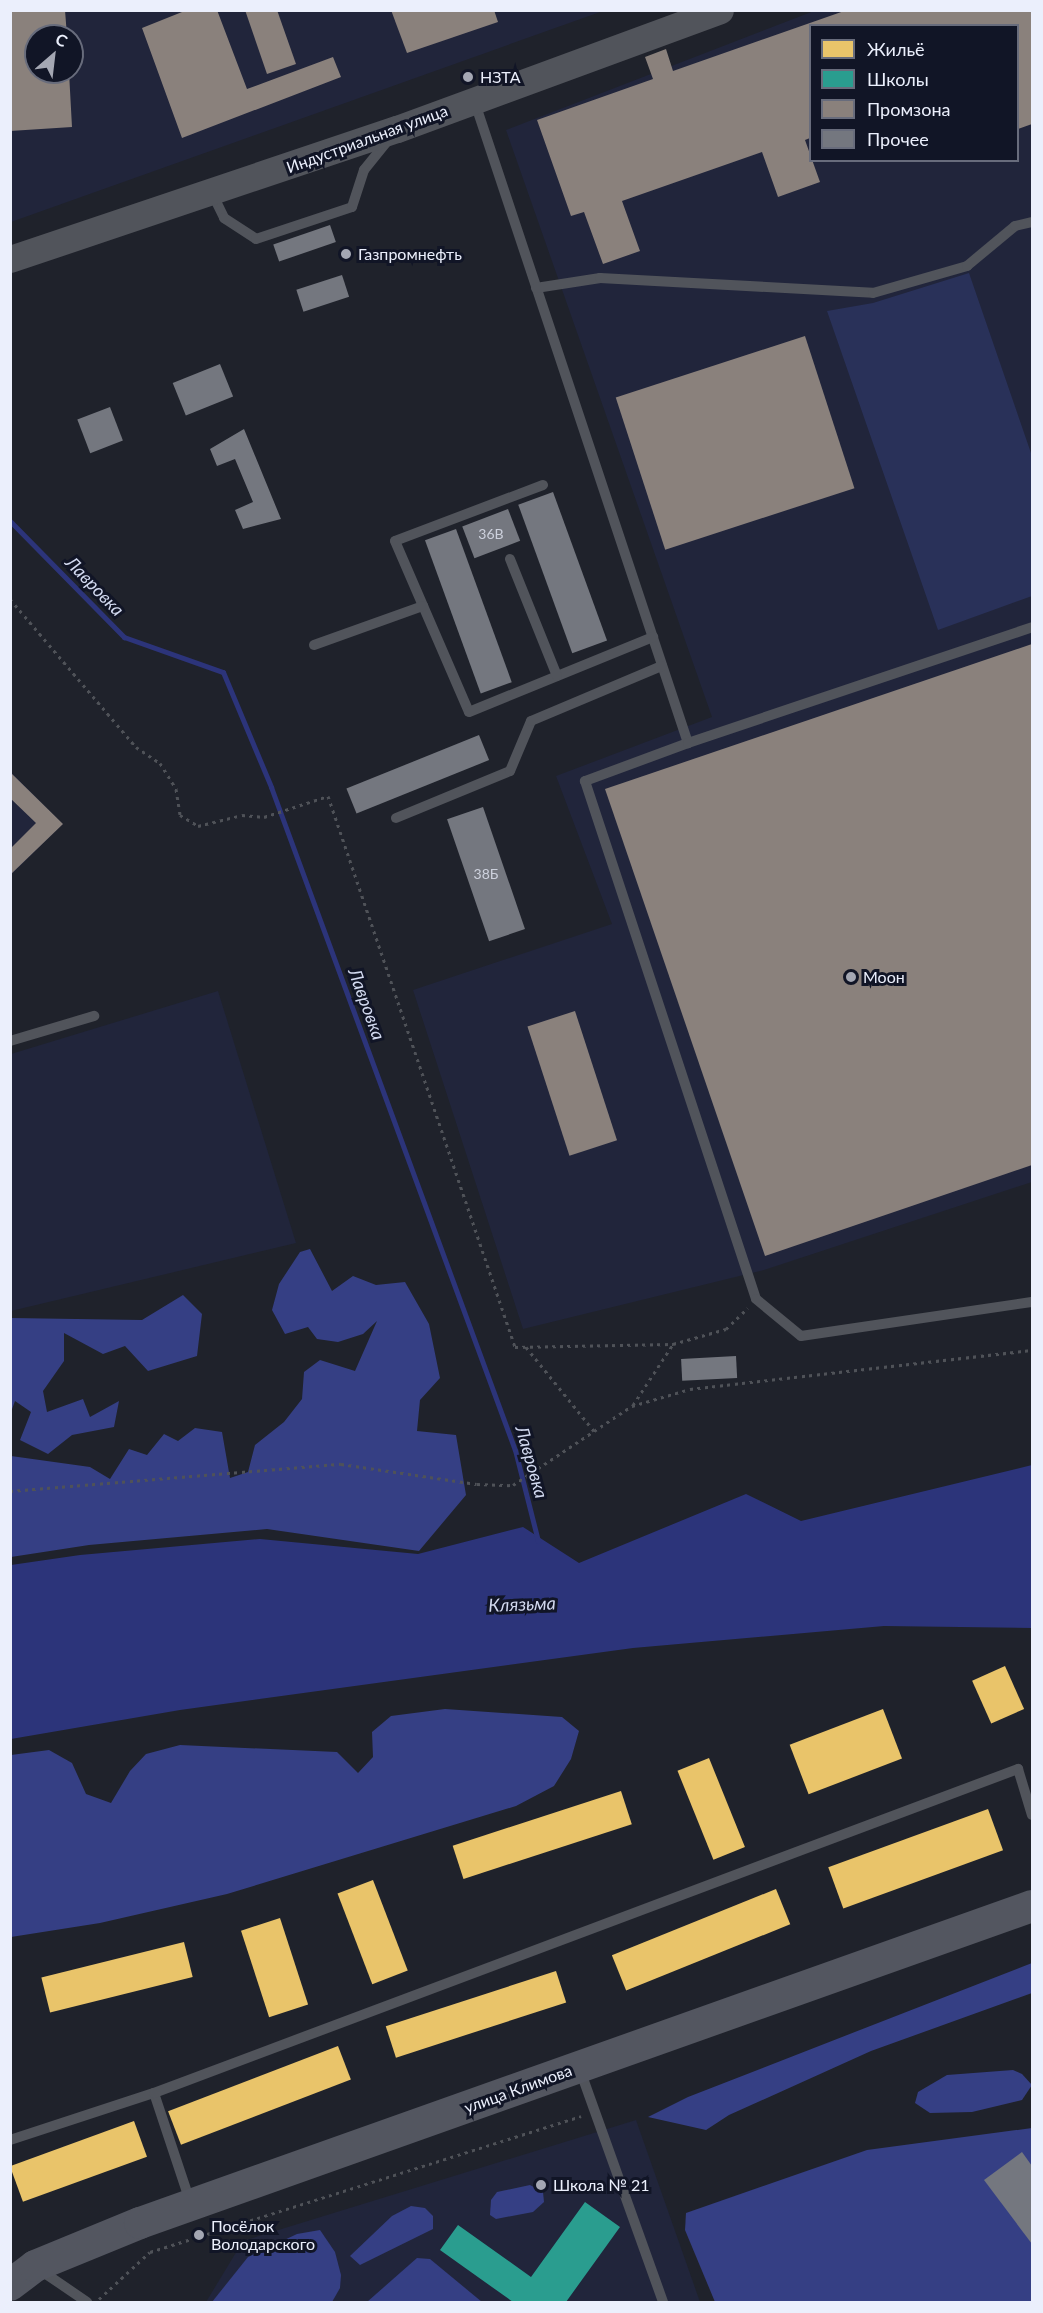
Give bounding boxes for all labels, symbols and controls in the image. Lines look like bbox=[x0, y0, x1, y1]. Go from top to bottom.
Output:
north arrow bbox=[24, 24, 84, 84]
legend bbox=[809, 24, 1019, 162]
text: С bbox=[53, 29, 71, 50]
text: Жильё bbox=[867, 38, 925, 60]
place label: НЗТА bbox=[480, 67, 520, 87]
text: Школы bbox=[867, 68, 929, 90]
marker: НЗТА bbox=[461, 70, 475, 84]
text: Промзона bbox=[867, 98, 950, 120]
street label: Индустриальная улица bbox=[284, 101, 450, 177]
text: Прочее bbox=[867, 128, 929, 150]
place label: Газпромнефть bbox=[358, 244, 462, 264]
marker: Газпромнефть bbox=[339, 247, 353, 261]
house number: 36В bbox=[478, 526, 504, 542]
water label: Лавровка bbox=[61, 552, 129, 620]
house number: 38Б bbox=[474, 866, 498, 882]
water label: Лавровка bbox=[344, 965, 390, 1043]
place label: Моон bbox=[863, 967, 905, 987]
marker: Моон bbox=[844, 970, 858, 984]
water label: Лавровка bbox=[511, 1423, 553, 1501]
water label: Клязьма bbox=[488, 1592, 556, 1616]
street label: улица Климова bbox=[461, 2061, 575, 2117]
place label: Школа № 21 bbox=[553, 2175, 649, 2195]
marker: Школа № 21 bbox=[534, 2178, 548, 2192]
place label: Посёлок Володарского bbox=[211, 2216, 315, 2254]
marker: Посёлок Володарского bbox=[192, 2228, 206, 2242]

